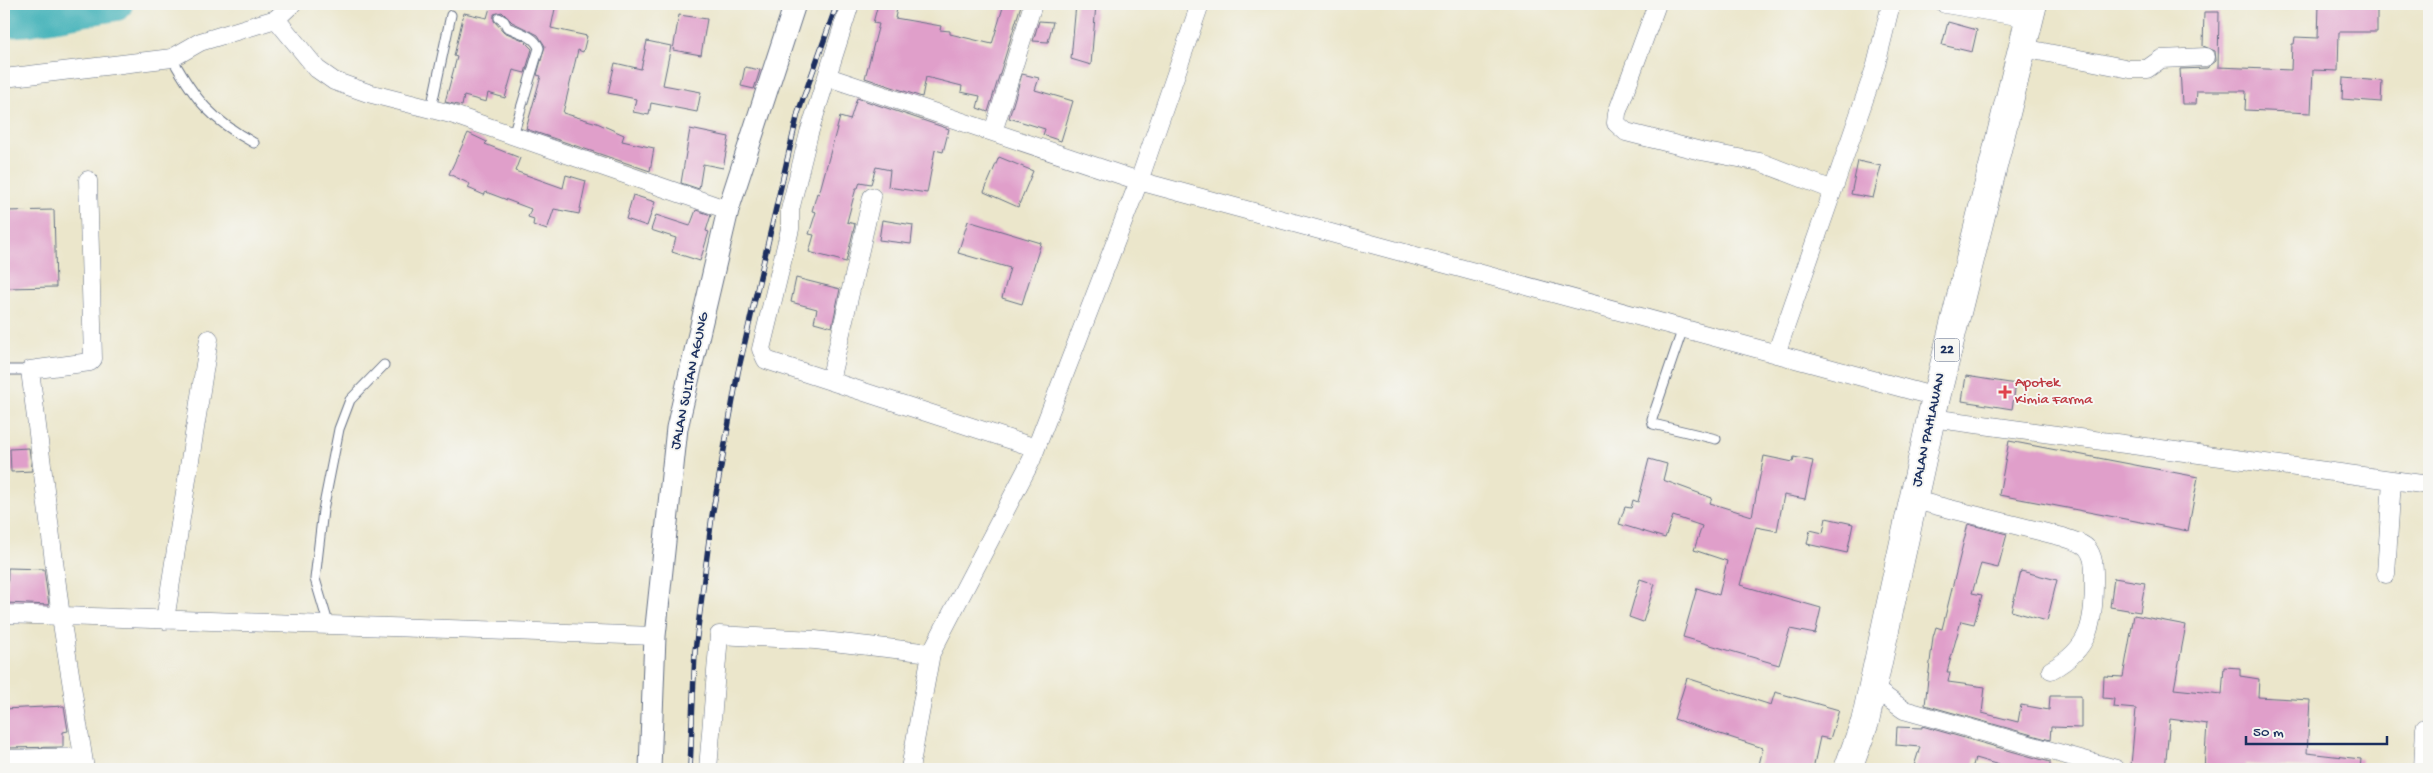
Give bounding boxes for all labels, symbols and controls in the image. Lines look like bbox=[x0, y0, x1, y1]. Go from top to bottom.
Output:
street label: JALAN SULTAN AGUNG bbox=[667, 310, 713, 451]
road number: 22 bbox=[1934, 338, 1960, 362]
street label: JALAN PAHLAWAN bbox=[1908, 371, 1950, 489]
place label: Apotek Kimia Farma bbox=[2015, 374, 2093, 409]
marker: Apotek Kimia Farma bbox=[1999, 386, 2011, 398]
scale bar bbox=[2246, 713, 2387, 745]
text: 50 m bbox=[2253, 724, 2284, 742]

